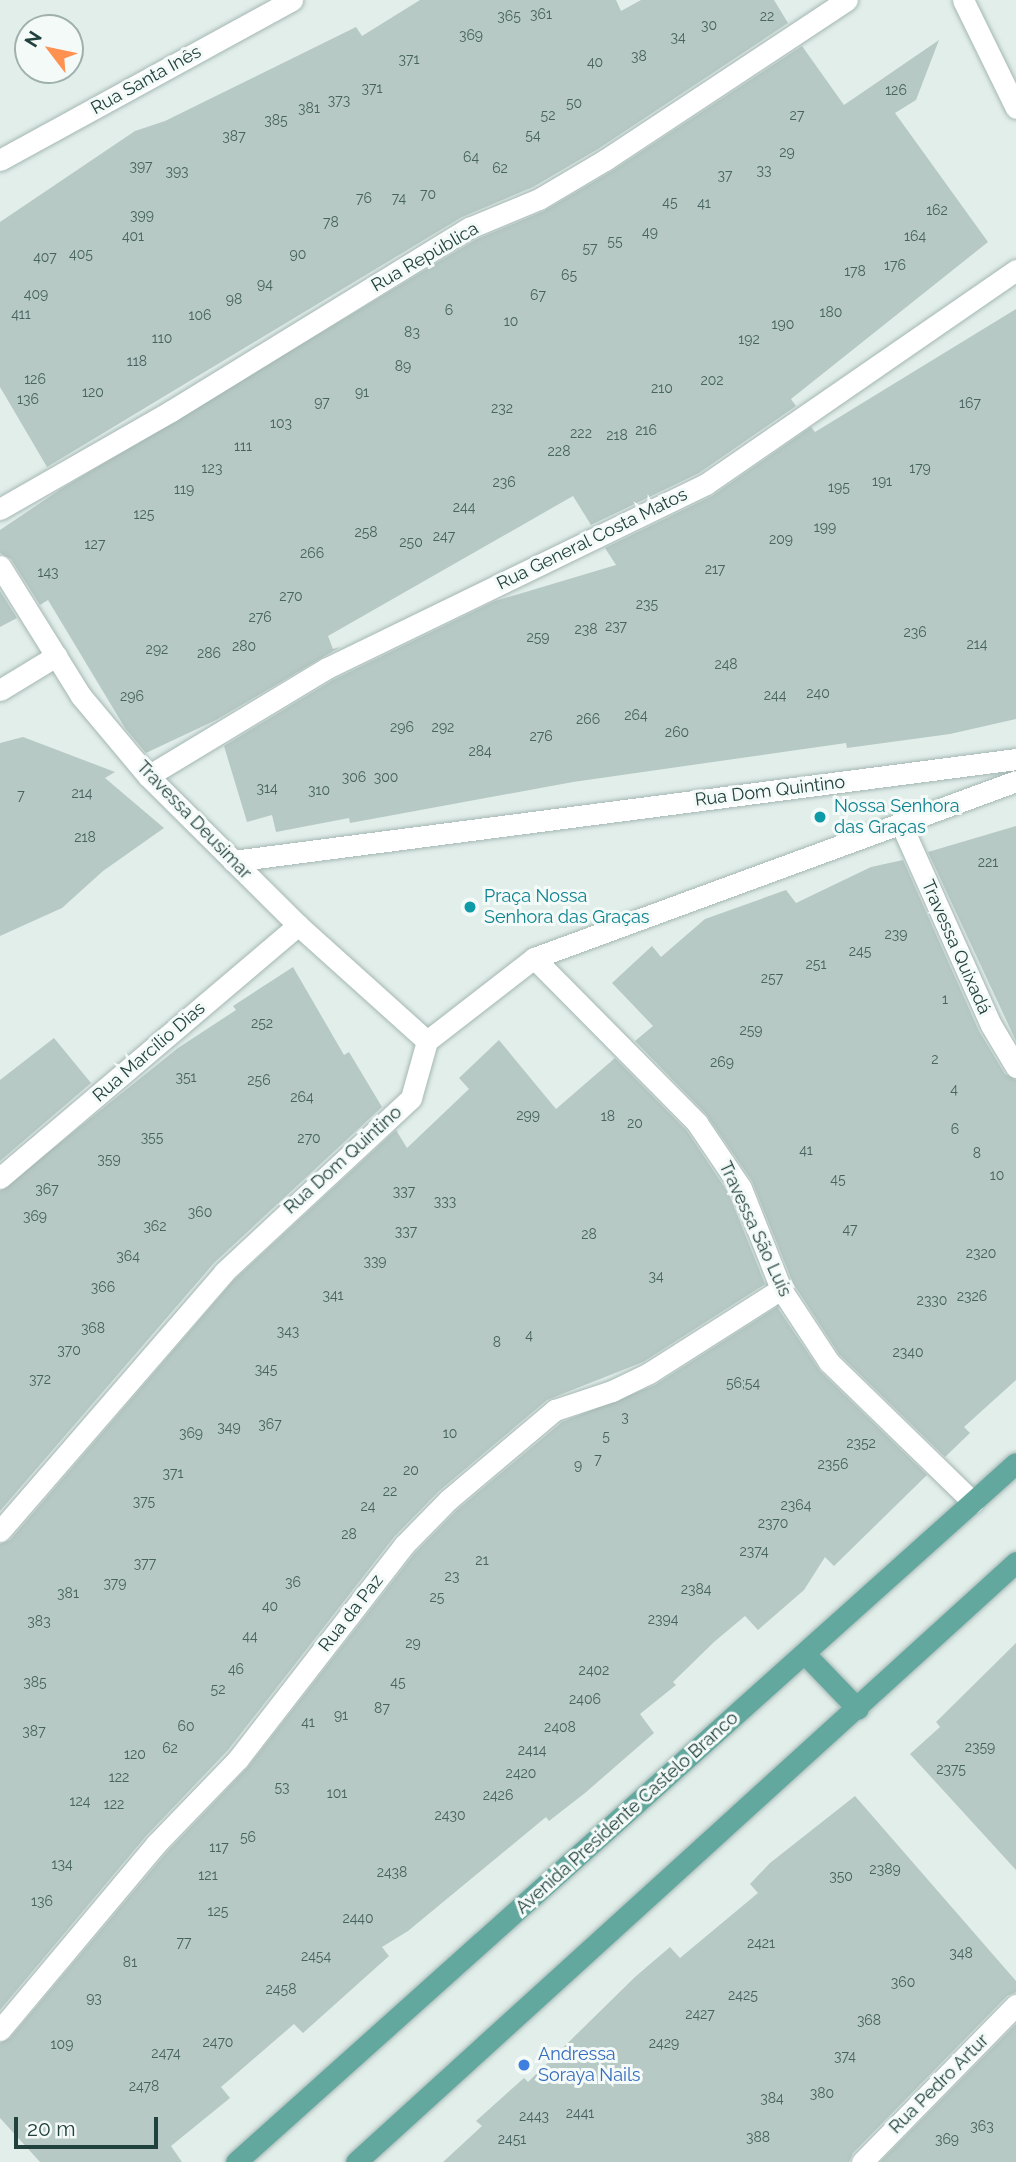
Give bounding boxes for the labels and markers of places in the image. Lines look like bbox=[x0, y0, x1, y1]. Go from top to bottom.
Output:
place label: Nossa Senhora das Graças bbox=[834, 796, 960, 838]
marker: Nossa Senhora das Graças bbox=[812, 809, 828, 825]
place label: Praça Nossa Senhora das Graças bbox=[484, 886, 650, 928]
marker: Praça Nossa Senhora das Graças bbox=[462, 899, 478, 915]
place label: Andressa Soraya Nails bbox=[538, 2044, 640, 2086]
marker: Andressa Soraya Nails bbox=[516, 2057, 532, 2073]

